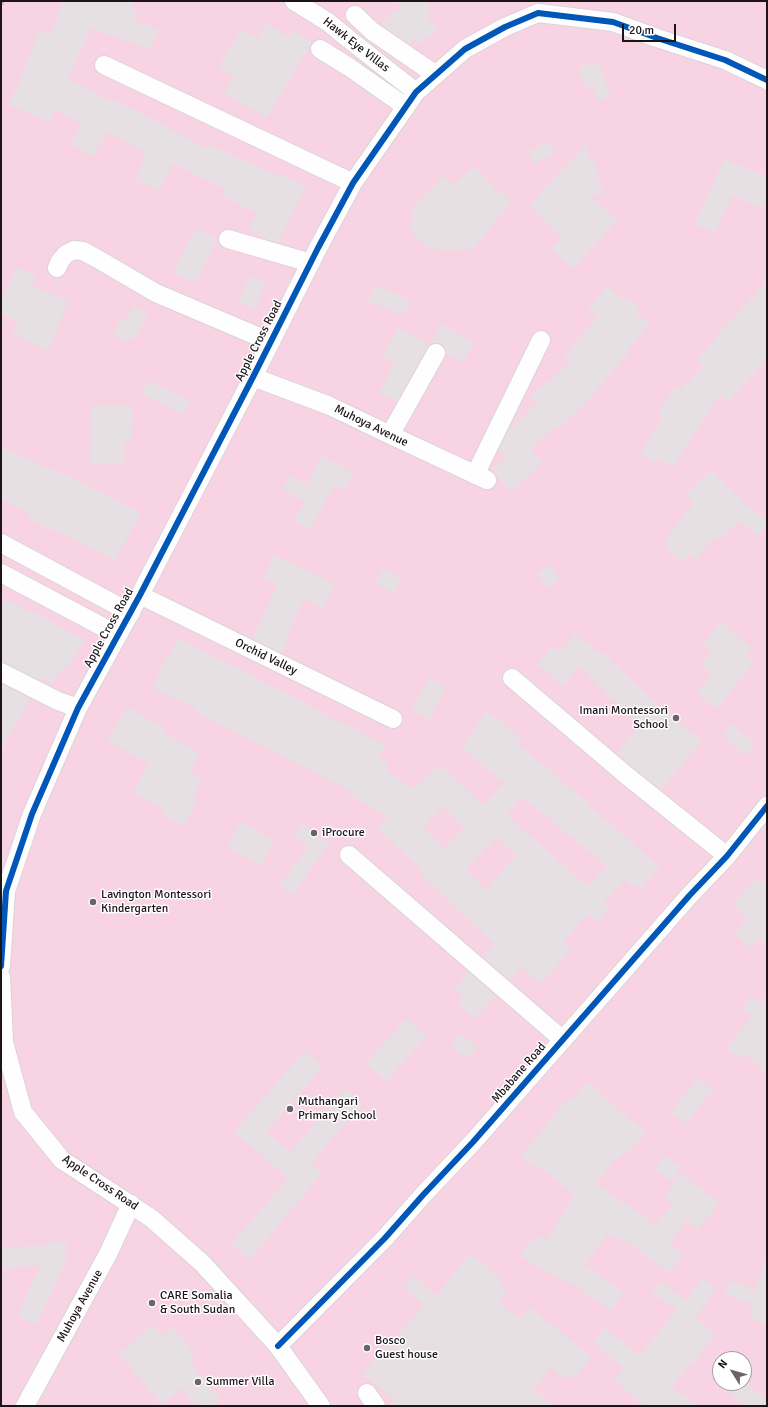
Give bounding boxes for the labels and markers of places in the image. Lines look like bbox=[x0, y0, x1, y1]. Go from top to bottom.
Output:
place label: Imani Montessori School bbox=[579, 704, 668, 732]
marker: Imani Montessori School bbox=[671, 713, 681, 723]
place label: iProcure bbox=[322, 826, 365, 840]
marker: iProcure bbox=[309, 828, 319, 838]
place label: Lavington Montessori Kindergarten bbox=[101, 888, 211, 916]
marker: Lavington Montessori Kindergarten bbox=[88, 897, 98, 907]
place label: Muthangari Primary School bbox=[298, 1095, 376, 1123]
marker: Muthangari Primary School bbox=[285, 1104, 295, 1114]
place label: CARE Somalia & South Sudan bbox=[160, 1289, 235, 1317]
marker: CARE Somalia & South Sudan bbox=[147, 1298, 157, 1308]
place label: Bosco Guest house bbox=[375, 1334, 438, 1362]
marker: Bosco Guest house bbox=[362, 1343, 372, 1353]
place label: Summer Villa bbox=[206, 1375, 275, 1389]
marker: Summer Villa bbox=[193, 1377, 203, 1387]

